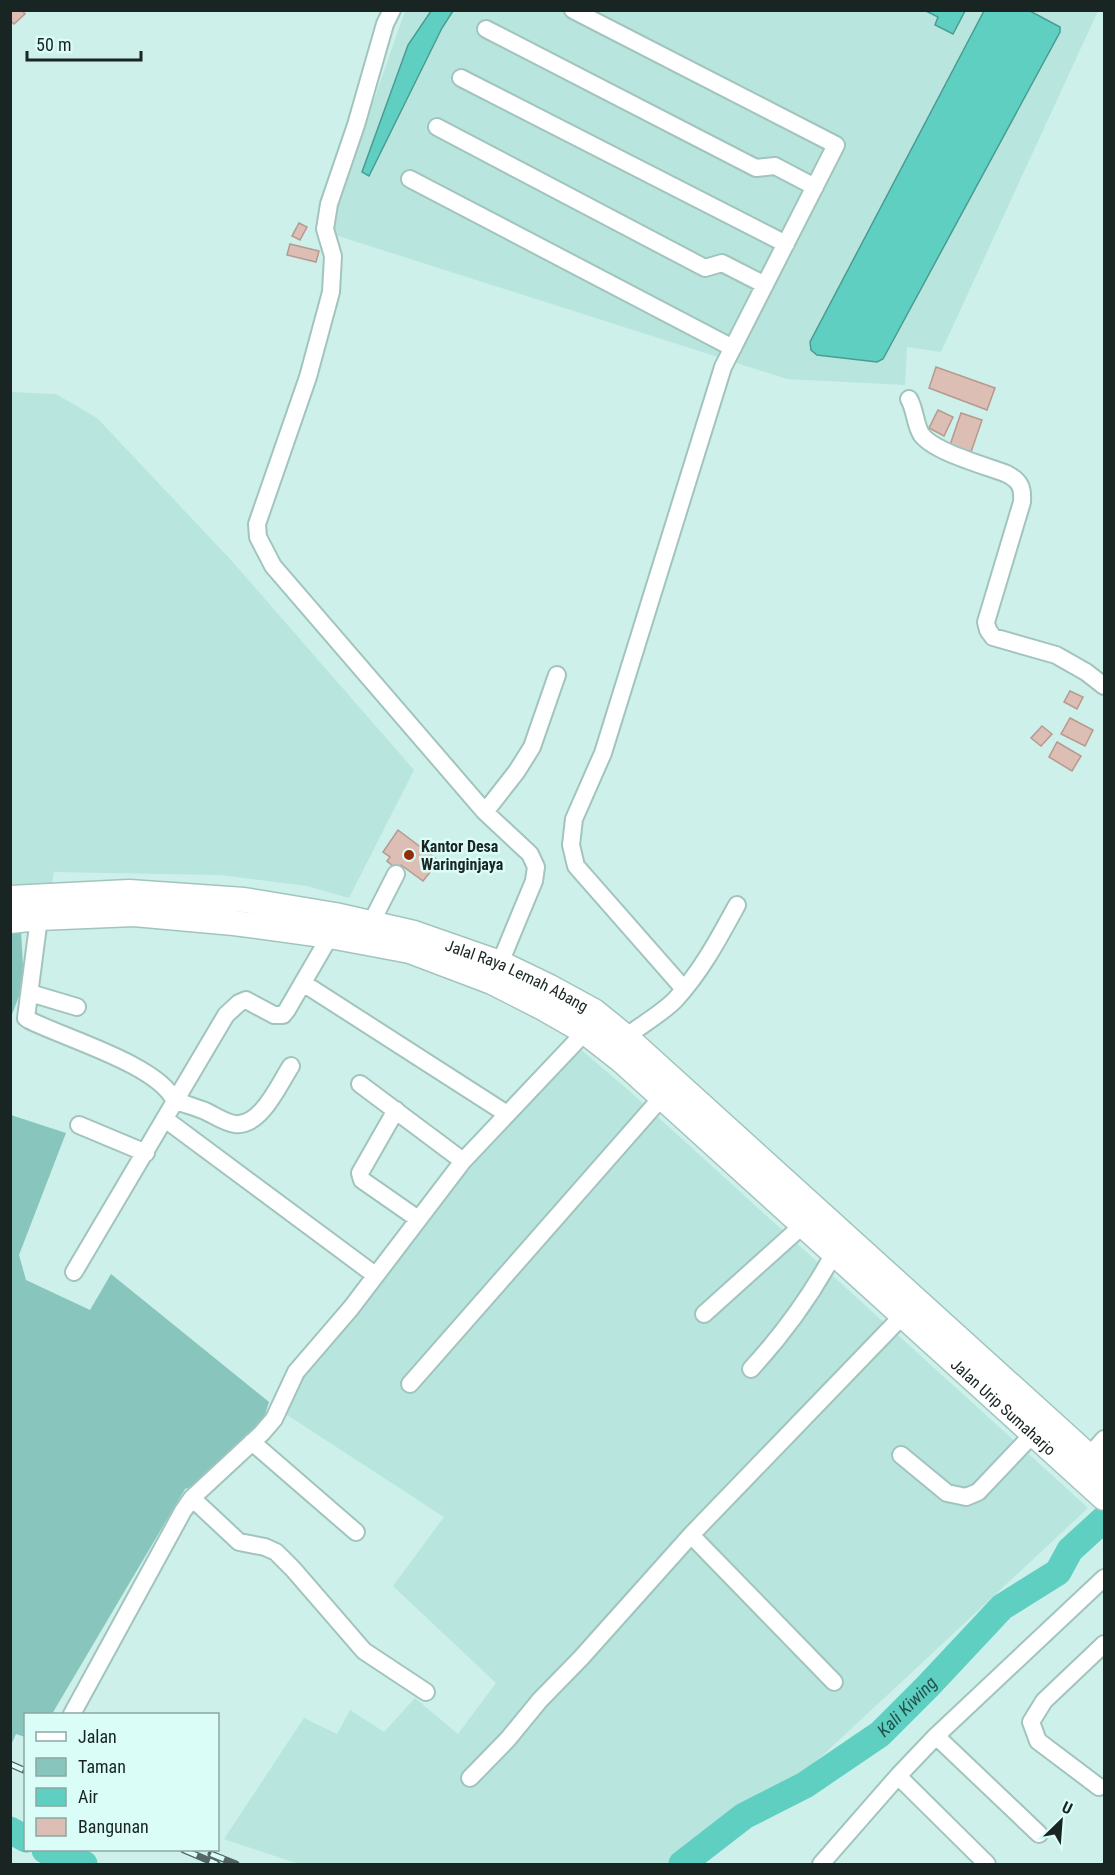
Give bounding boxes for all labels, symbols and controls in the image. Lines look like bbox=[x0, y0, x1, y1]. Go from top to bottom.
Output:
scale bar bbox=[27, 24, 141, 62]
text: 50 m bbox=[36, 34, 71, 55]
place label: Kantor Desa Waringinjaya bbox=[421, 837, 504, 874]
marker: Kantor Desa Waringinjaya bbox=[402, 848, 416, 862]
street label: Jalal Raya Lemah Abang bbox=[443, 936, 591, 1016]
street label: Jalan Urip Sumaharjo bbox=[947, 1355, 1059, 1459]
water label: Kali Kiwing bbox=[873, 1672, 941, 1741]
legend bbox=[24, 1713, 219, 1851]
text: Jalan bbox=[78, 1726, 117, 1747]
text: Taman bbox=[78, 1756, 126, 1777]
text: Air bbox=[78, 1786, 99, 1807]
north arrow bbox=[1031, 1791, 1091, 1851]
text: U bbox=[1059, 1797, 1075, 1818]
text: Bangunan bbox=[78, 1816, 149, 1837]

